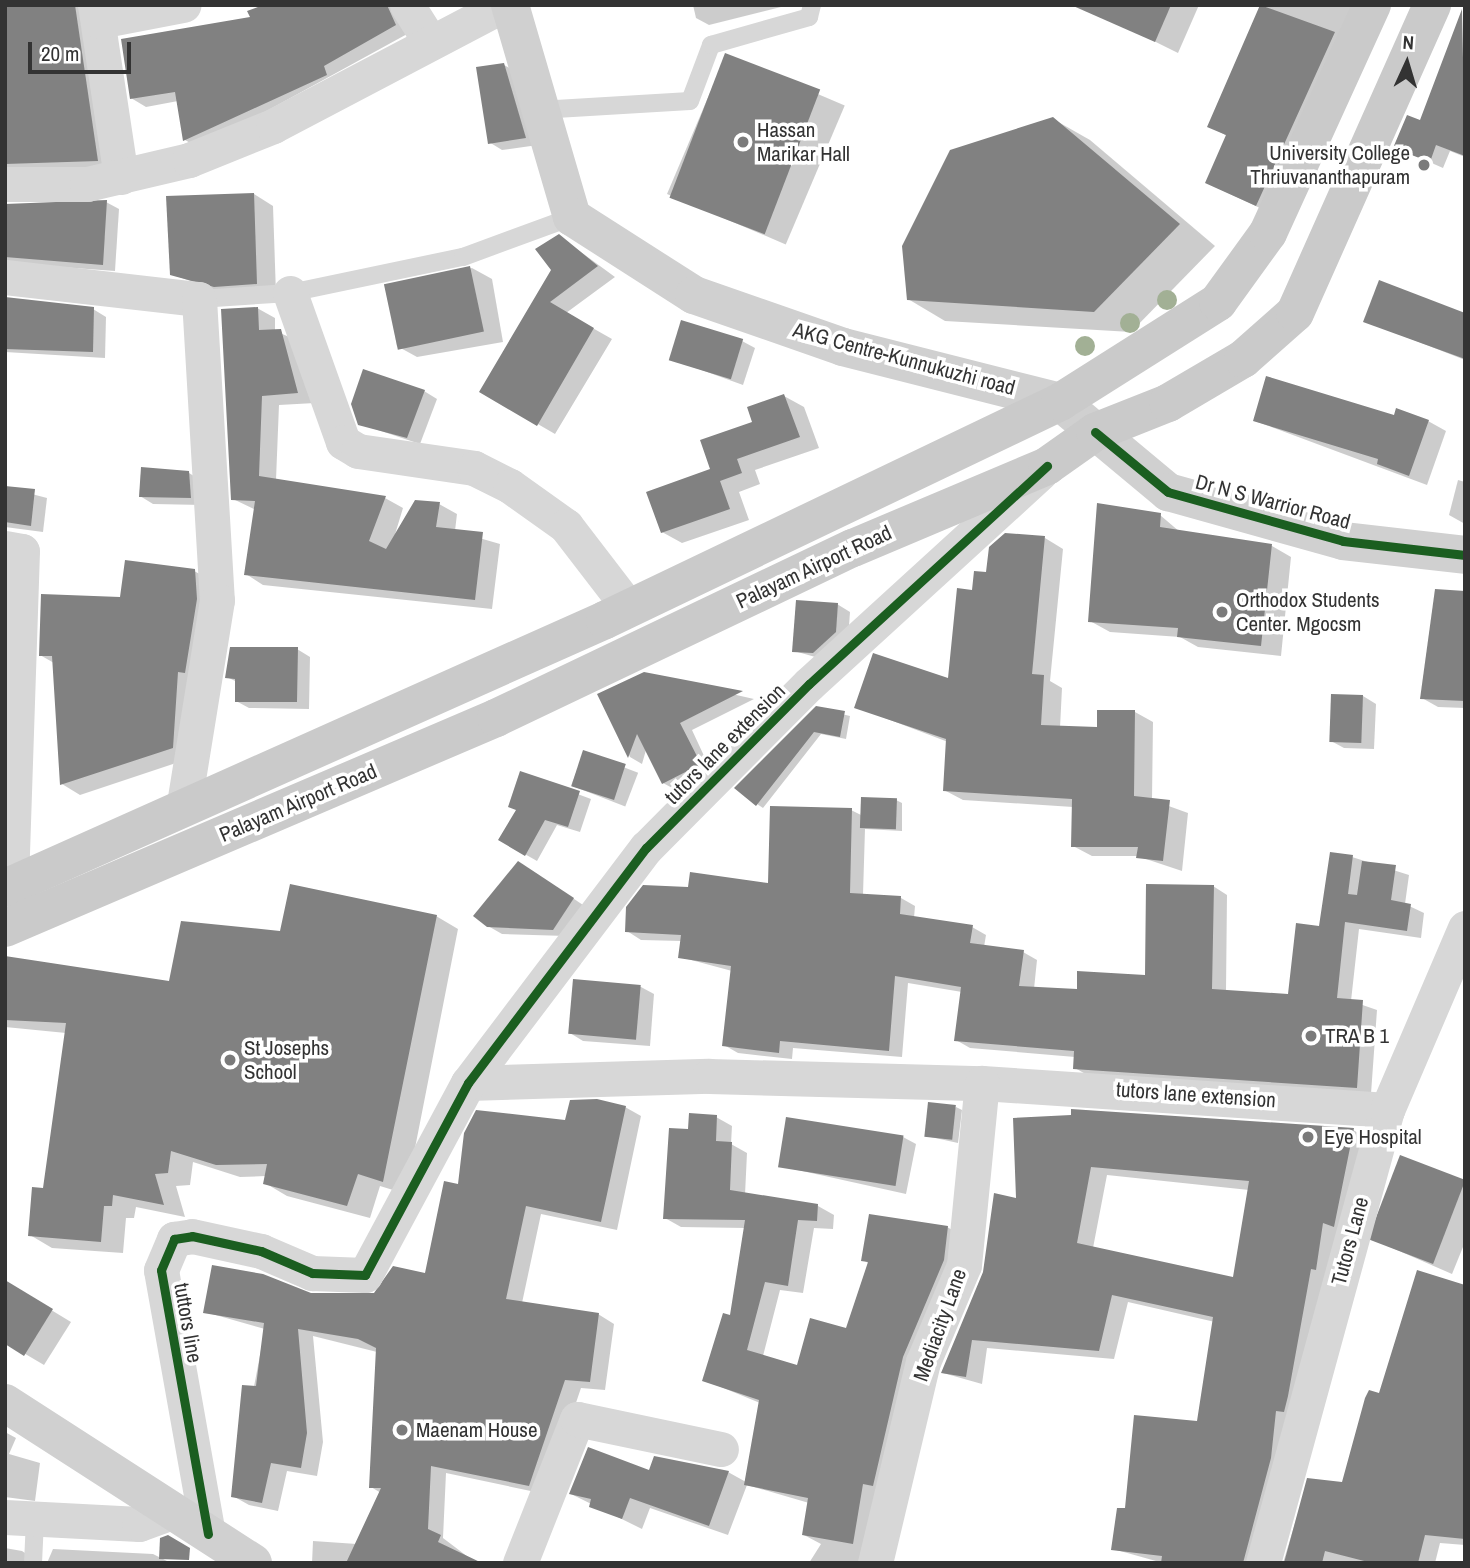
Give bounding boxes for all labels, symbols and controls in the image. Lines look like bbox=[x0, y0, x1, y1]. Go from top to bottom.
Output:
scale bar bbox=[32, 28, 135, 72]
north arrow bbox=[1372, 28, 1442, 98]
text: N bbox=[1402, 29, 1415, 55]
text: 20 m bbox=[41, 39, 79, 68]
place label: Hassan Marikar Hall bbox=[757, 117, 850, 167]
marker: Hassan Marikar Hall bbox=[735, 134, 751, 150]
place label: University College Thriuvananthapuram bbox=[1250, 140, 1410, 190]
marker: University College Thriuvananthapuram bbox=[1416, 157, 1432, 173]
street label: AKG Centre-Kunnukuzhi road bbox=[790, 317, 1018, 401]
street label: Dr N S Warrior Road bbox=[1193, 469, 1353, 535]
street label: Palayam Airport Road bbox=[732, 520, 896, 614]
place label: Orthodox Students Center. Mgocsm bbox=[1236, 587, 1380, 637]
marker: Orthodox Students Center. Mgocsm bbox=[1214, 604, 1230, 620]
street label: tutors lane extension bbox=[660, 679, 790, 809]
street label: Palayam Airport Road bbox=[215, 758, 381, 848]
place label: TRA B 1 bbox=[1325, 1023, 1390, 1049]
marker: TRA B 1 bbox=[1303, 1028, 1319, 1044]
place label: St Josephs School bbox=[244, 1035, 329, 1085]
marker: St Josephs School bbox=[222, 1052, 238, 1068]
street label: tutors lane extension bbox=[1115, 1077, 1277, 1113]
place label: Eye Hospital bbox=[1324, 1124, 1422, 1150]
marker: Eye Hospital bbox=[1298, 1127, 1318, 1147]
street label: Tutors Lane bbox=[1326, 1194, 1374, 1288]
street label: Mediacity Lane bbox=[908, 1265, 972, 1385]
street label: tuttors line bbox=[169, 1281, 207, 1365]
place label: Maenam House bbox=[416, 1417, 538, 1443]
marker: Maenam House bbox=[394, 1422, 410, 1438]

